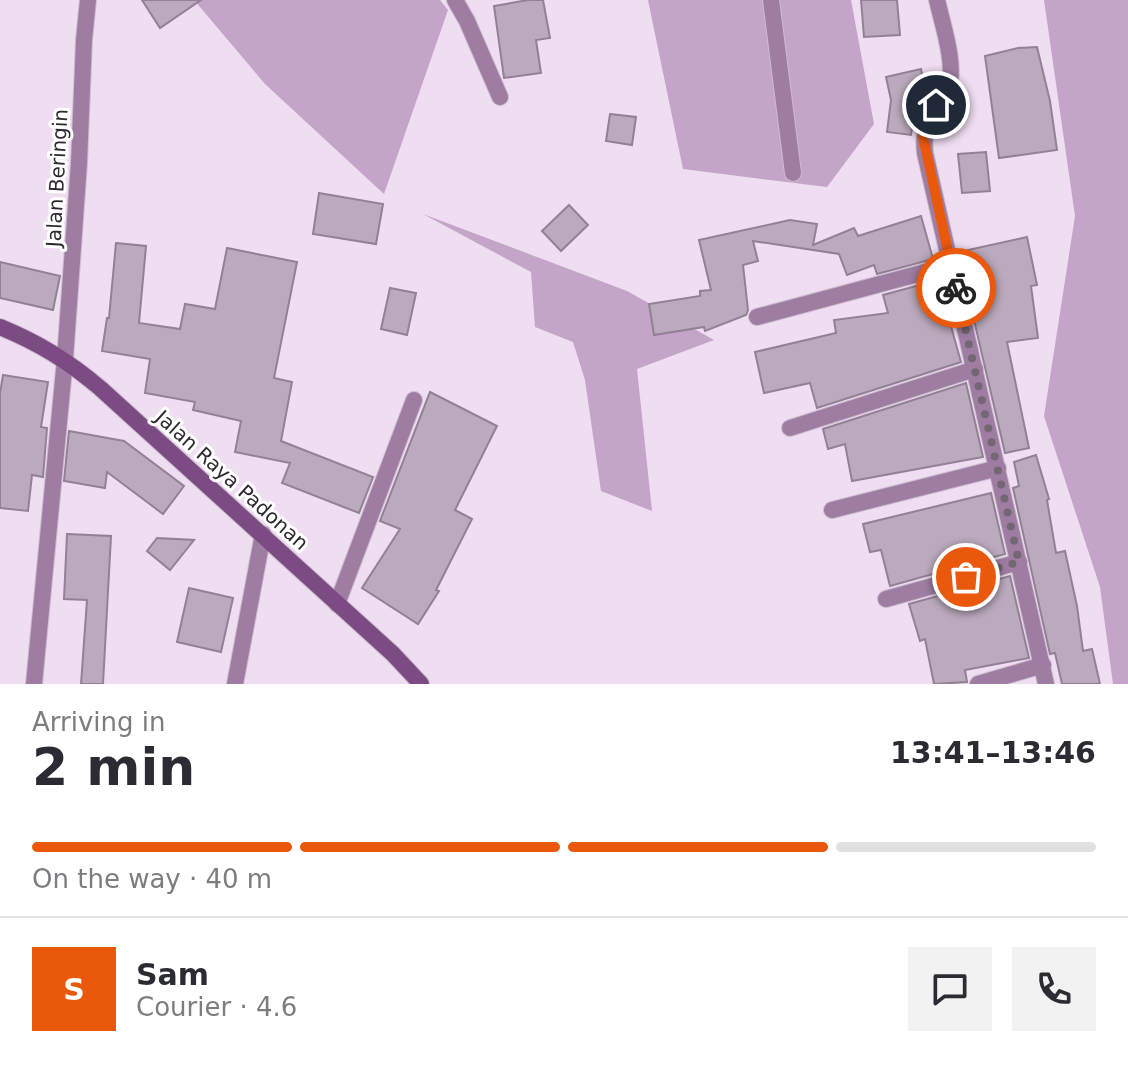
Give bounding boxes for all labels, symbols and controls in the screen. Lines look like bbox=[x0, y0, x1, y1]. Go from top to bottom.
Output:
pin bbox=[902, 71, 970, 139]
icon: home bbox=[914, 83, 958, 127]
street label: Jalan Beringin bbox=[41, 108, 73, 250]
courier bbox=[916, 248, 996, 328]
icon: bike bbox=[934, 266, 978, 310]
street label: Jalan Raya Padonan bbox=[149, 404, 313, 555]
pin bbox=[932, 543, 1000, 611]
icon: bag bbox=[944, 555, 988, 599]
text: Arriving in bbox=[32, 707, 166, 737]
text: 13:41–13:46 bbox=[890, 735, 1096, 770]
text: 2 min bbox=[32, 737, 195, 797]
text: On the way · 40 m bbox=[32, 864, 272, 894]
button: chat bbox=[908, 947, 992, 1031]
button: phone bbox=[1012, 947, 1096, 1031]
text: Sam bbox=[136, 957, 209, 992]
text: S bbox=[63, 972, 85, 1007]
text: Courier · 4.6 bbox=[136, 992, 297, 1022]

